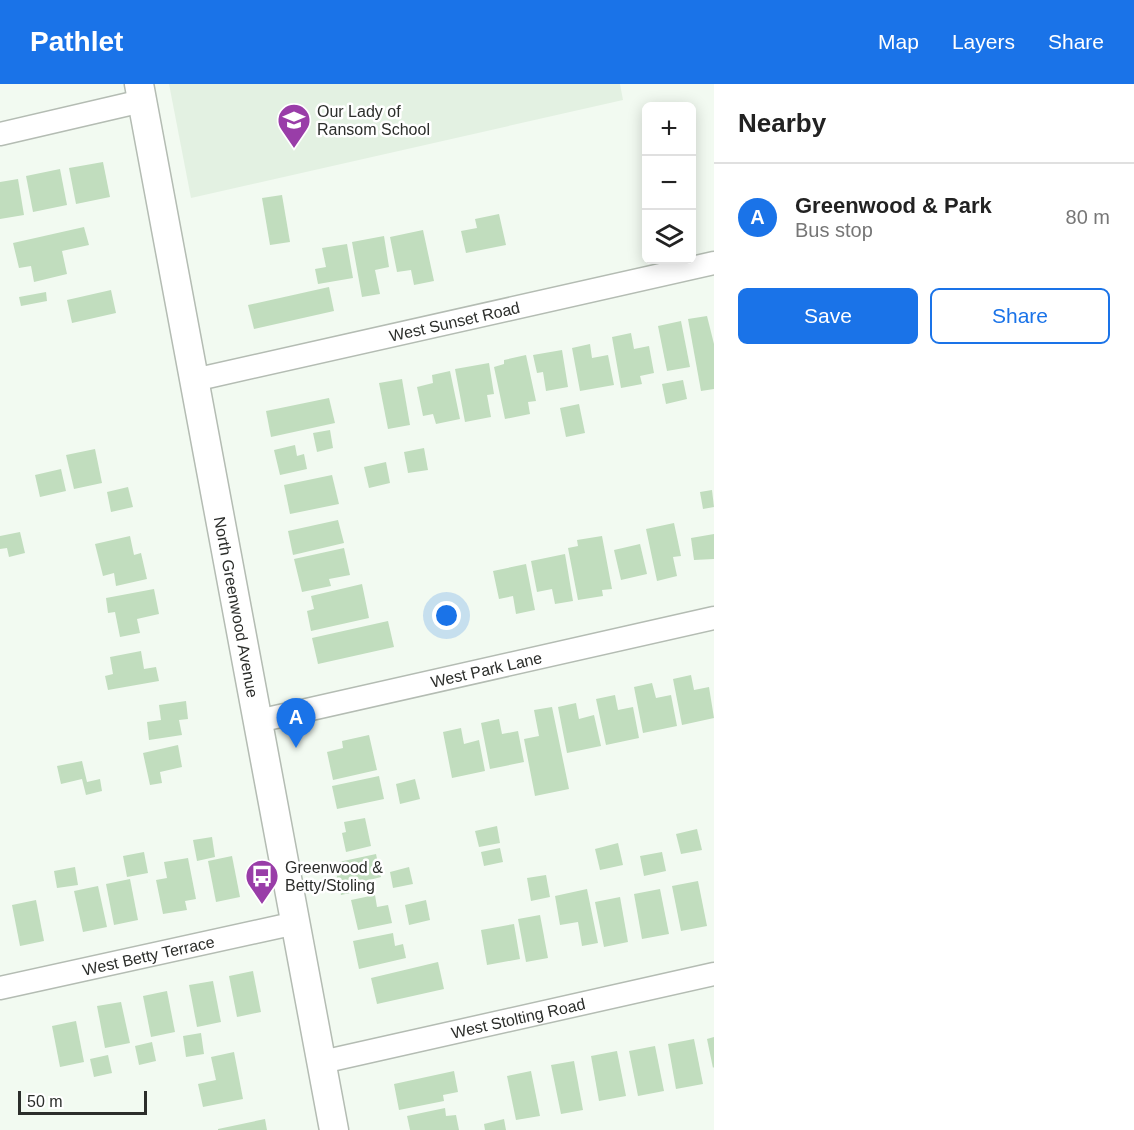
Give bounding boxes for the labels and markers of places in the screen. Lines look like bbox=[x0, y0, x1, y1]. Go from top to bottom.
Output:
school or university icon: Our Lady of Ransom School bbox=[276, 102, 312, 149]
place label: Our Lady of Ransom School bbox=[317, 103, 430, 138]
pin: A bbox=[276, 698, 316, 748]
bus stop icon: Greenwood & Betty/Stoling bbox=[244, 858, 280, 905]
place label: Greenwood & Betty/Stoling bbox=[285, 859, 383, 894]

